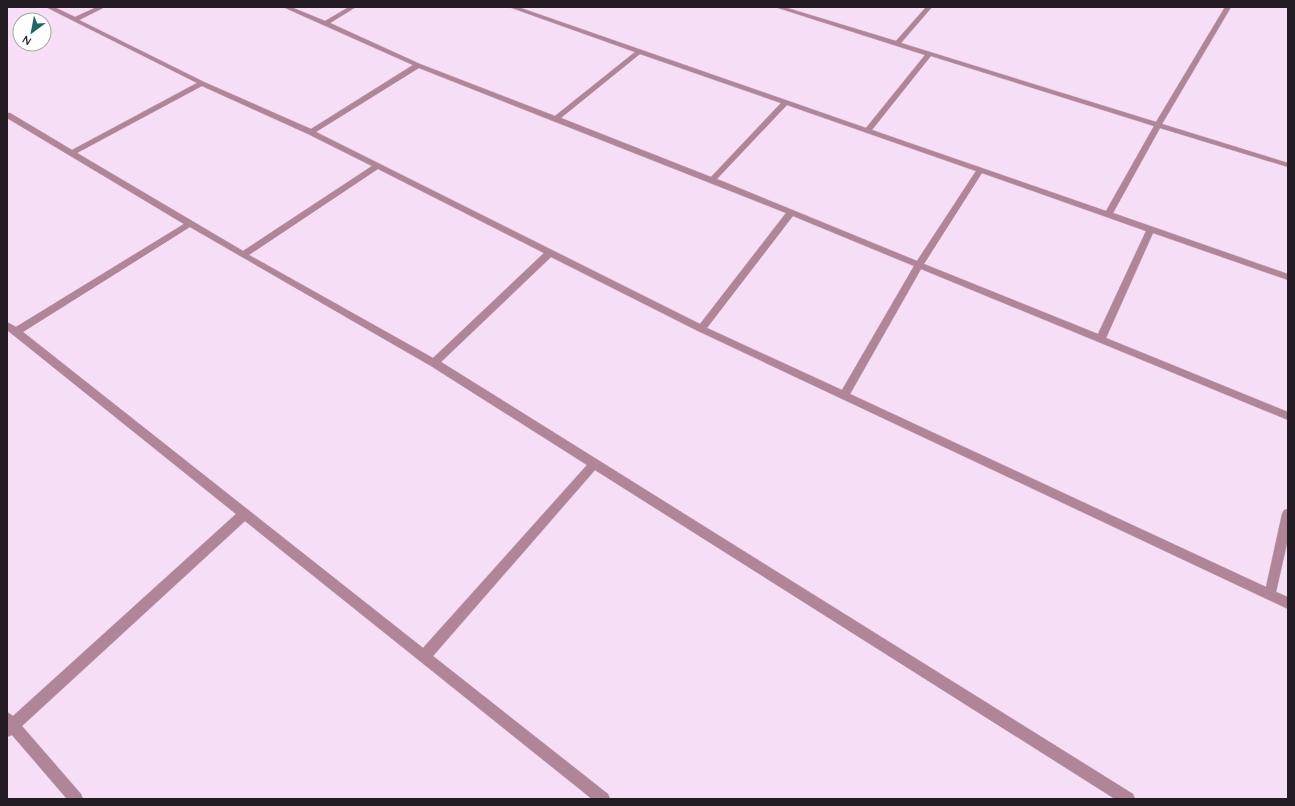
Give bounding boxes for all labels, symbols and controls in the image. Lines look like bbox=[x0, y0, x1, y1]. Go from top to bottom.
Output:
north arrow bbox=[12, 12, 52, 52]
text: N bbox=[20, 32, 34, 49]

